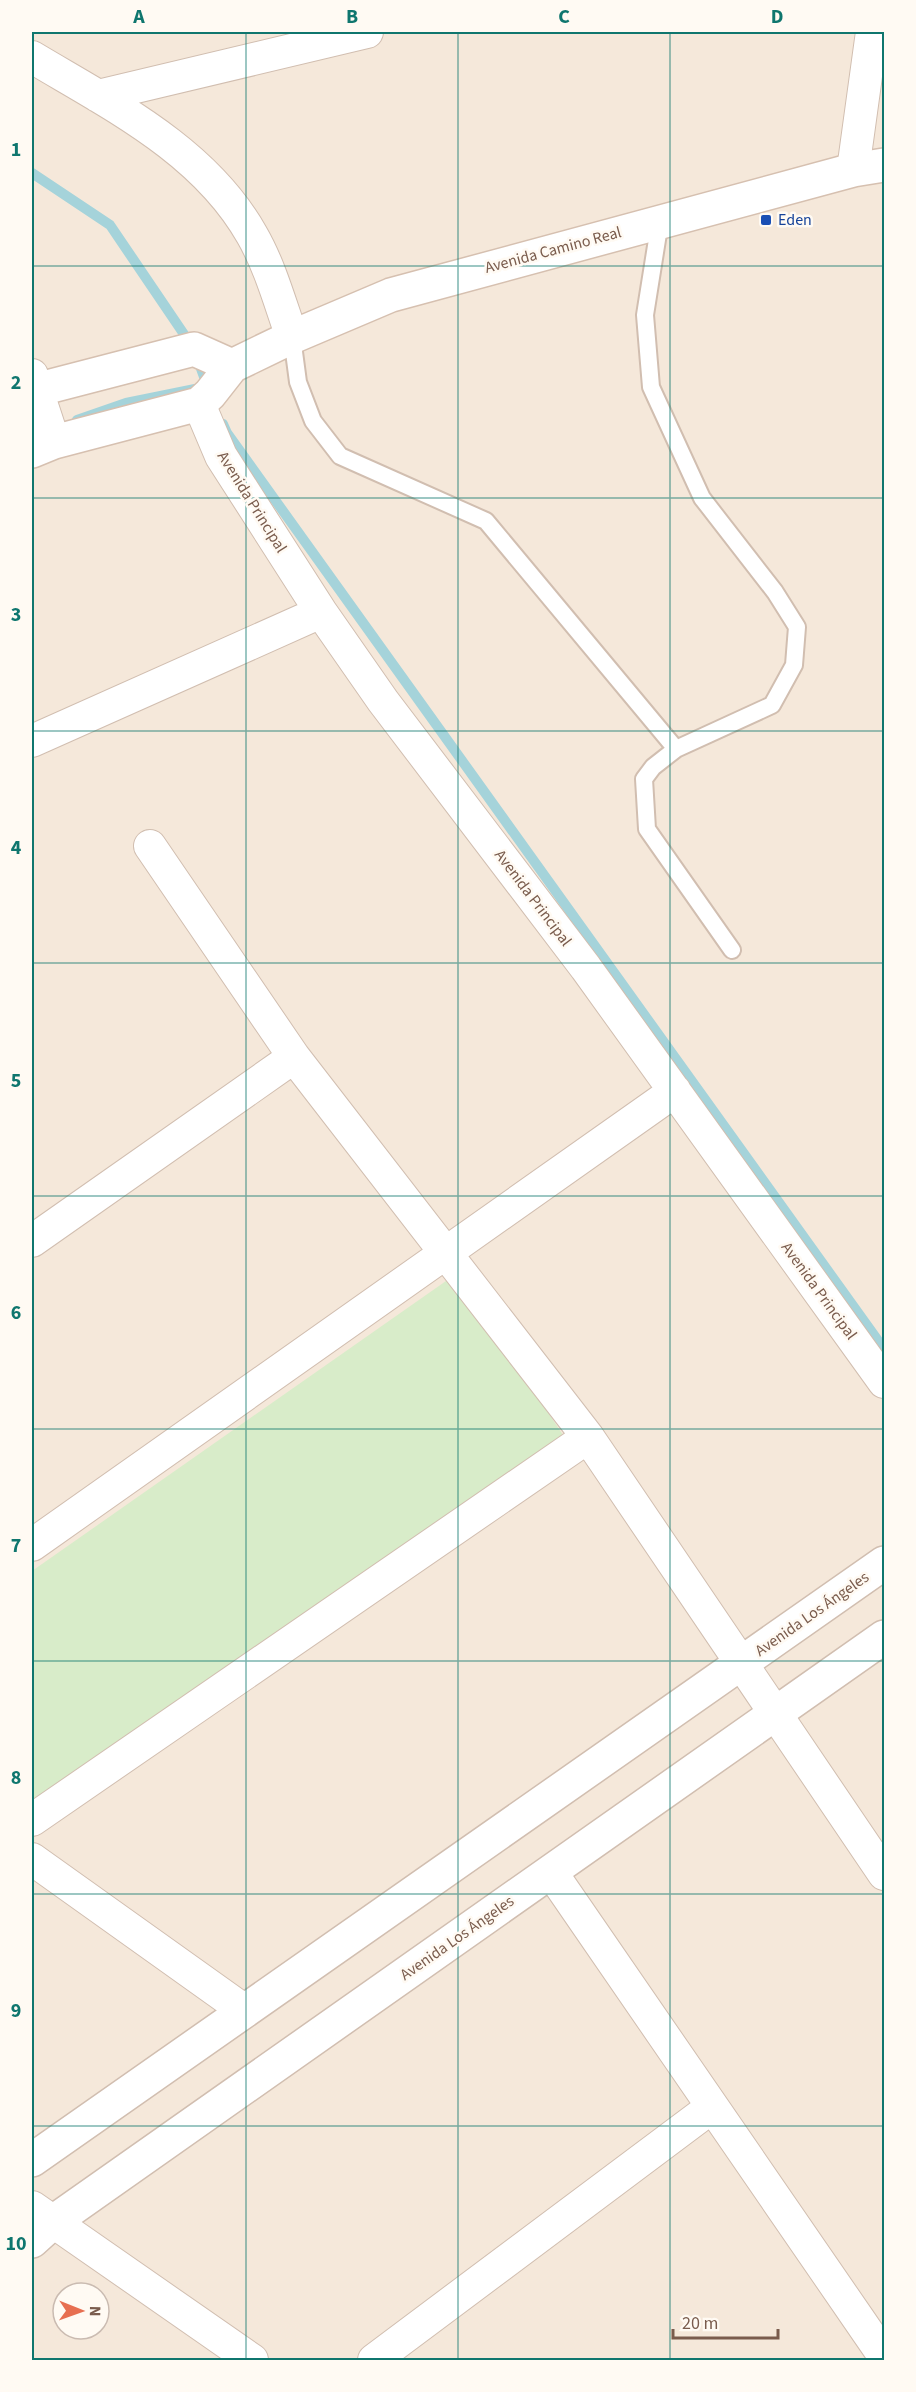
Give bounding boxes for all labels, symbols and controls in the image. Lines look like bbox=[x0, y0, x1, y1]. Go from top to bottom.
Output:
text: A bbox=[132, 3, 145, 31]
text: B bbox=[346, 3, 358, 31]
text: C bbox=[558, 3, 570, 31]
text: D bbox=[771, 3, 783, 31]
text: 1 bbox=[11, 136, 21, 164]
place label: Eden bbox=[778, 209, 812, 231]
marker: Eden bbox=[759, 213, 773, 227]
street label: Avenida Camino Real bbox=[482, 221, 624, 279]
text: 2 bbox=[11, 369, 21, 397]
street label: Avenida Principal bbox=[212, 447, 292, 557]
text: 3 bbox=[11, 601, 21, 629]
text: 4 bbox=[11, 834, 22, 862]
street label: Avenida Principal bbox=[489, 845, 577, 951]
text: 5 bbox=[11, 1067, 21, 1095]
street label: Avenida Principal bbox=[776, 1238, 862, 1344]
text: 6 bbox=[11, 1299, 21, 1327]
text: 7 bbox=[11, 1532, 21, 1560]
street label: Avenida Los Ángeles bbox=[750, 1566, 874, 1662]
text: 8 bbox=[11, 1764, 21, 1792]
street label: Avenida Los Ángeles bbox=[395, 1890, 519, 1986]
text: 9 bbox=[11, 1997, 21, 2025]
text: 10 bbox=[5, 2230, 27, 2258]
north arrow bbox=[51, 2281, 111, 2341]
scale bar bbox=[673, 2302, 778, 2340]
text: N bbox=[84, 2306, 106, 2317]
text: 20 m bbox=[682, 2311, 718, 2336]

